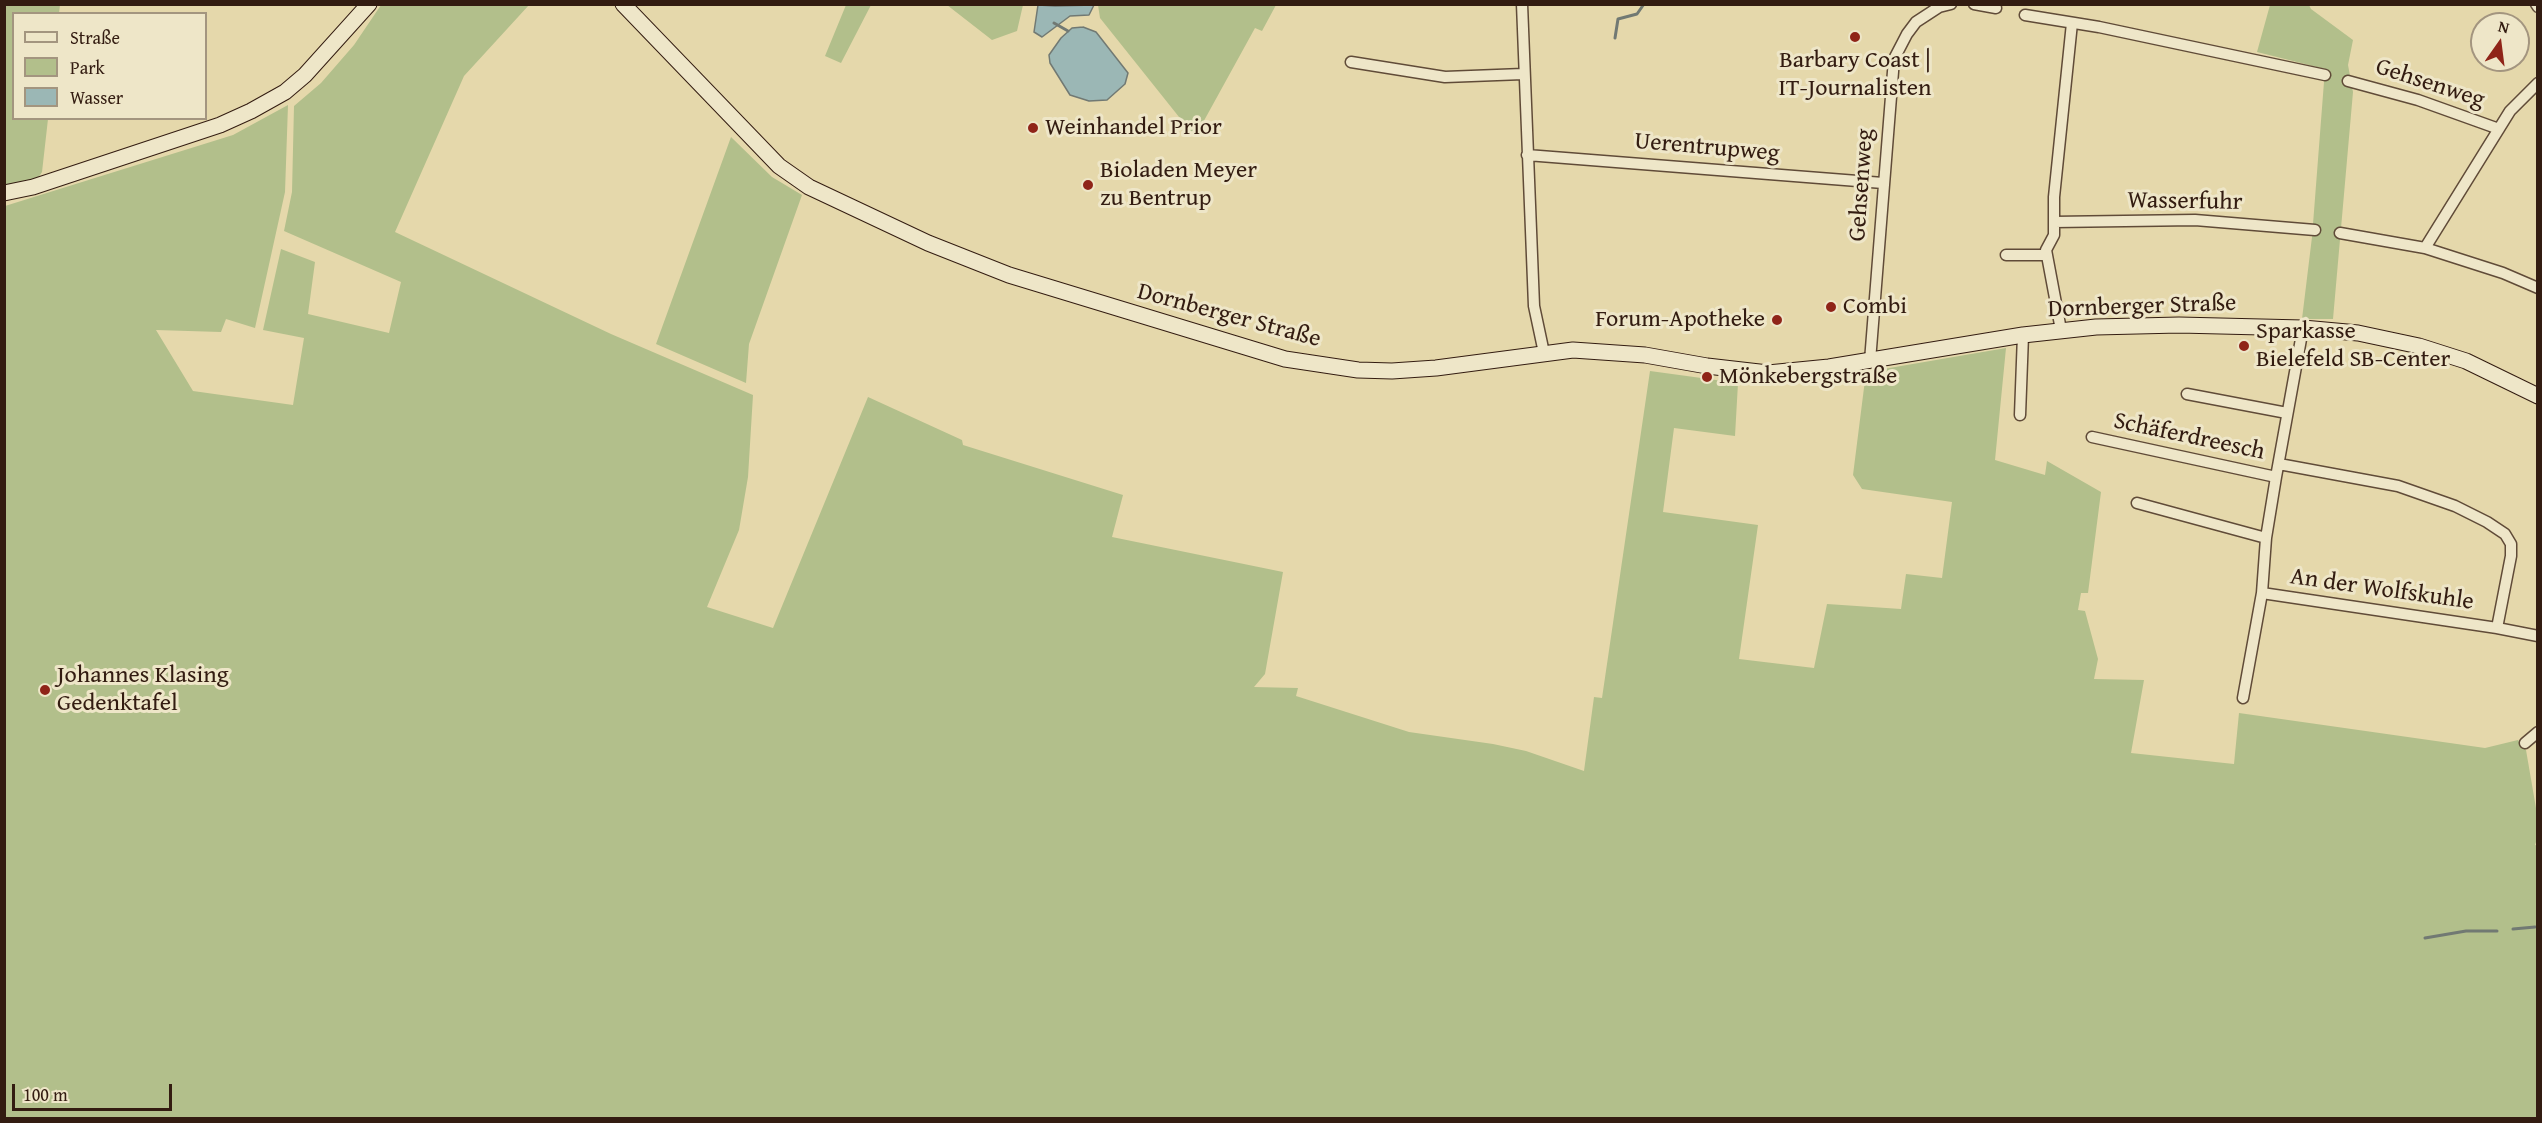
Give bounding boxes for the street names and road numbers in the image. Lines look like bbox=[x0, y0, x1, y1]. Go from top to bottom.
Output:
street label: Gehsenweg bbox=[2372, 53, 2488, 115]
street label: Uerentrupweg bbox=[1633, 127, 1781, 169]
street label: Gehsenweg bbox=[1844, 128, 1880, 242]
street label: Wasserfuhr bbox=[2127, 187, 2243, 217]
street label: Dornberger Straße bbox=[1134, 278, 1324, 354]
street label: Dornberger Straße bbox=[2047, 289, 2237, 325]
street label: Schäferdreesch bbox=[2111, 407, 2267, 467]
street label: An der Wolfskuhle bbox=[2288, 563, 2476, 617]

